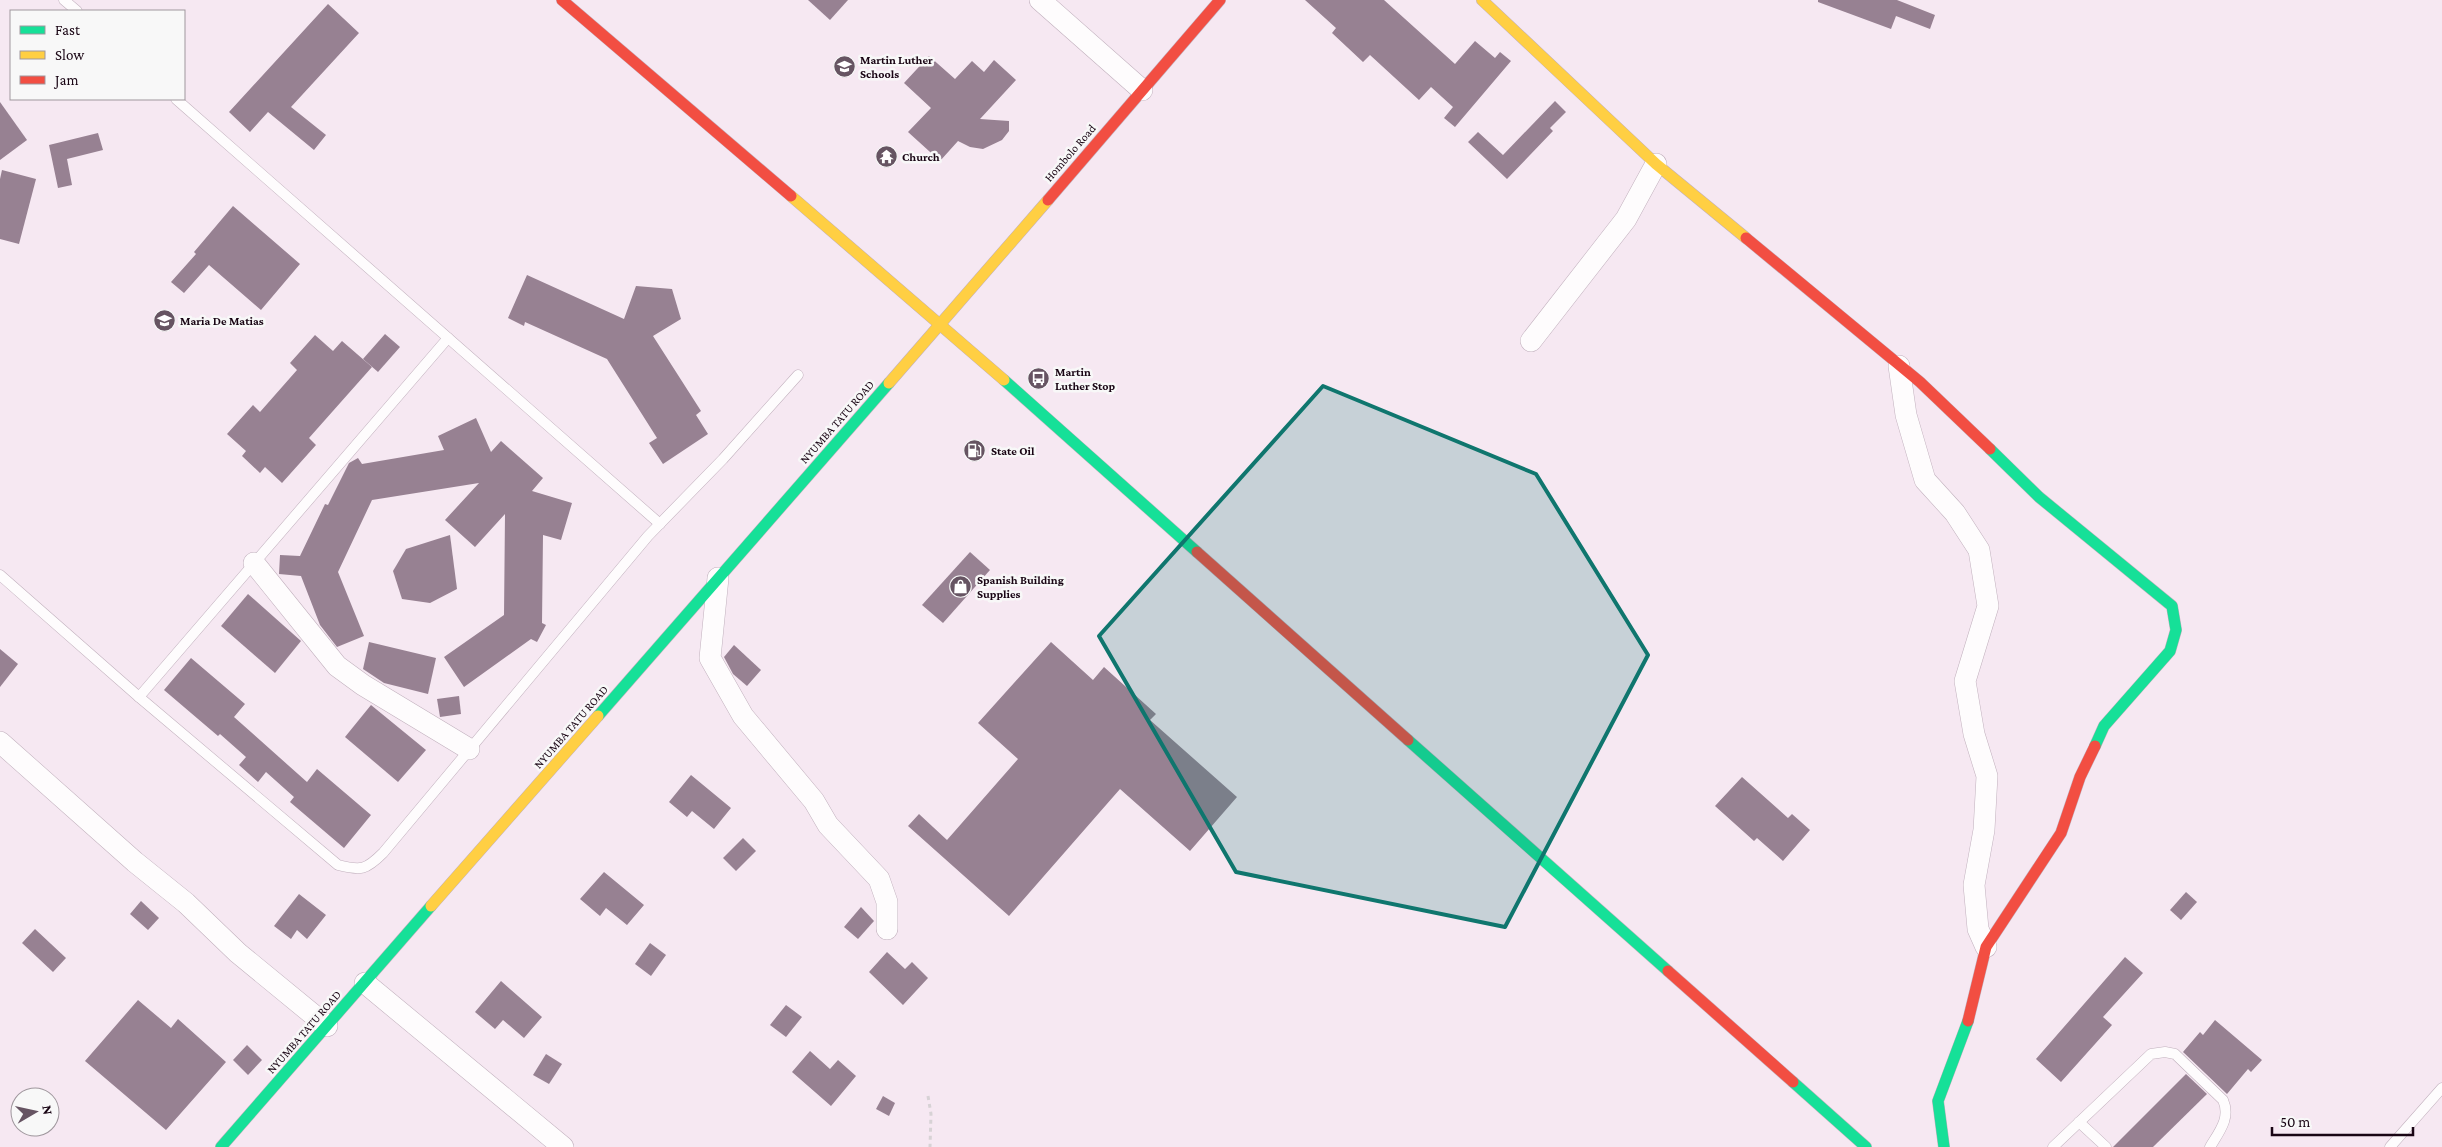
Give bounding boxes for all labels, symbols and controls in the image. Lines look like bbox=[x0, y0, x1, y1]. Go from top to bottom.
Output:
legend bbox=[10, 10, 185, 100]
text: Fast bbox=[55, 22, 81, 38]
text: Slow bbox=[55, 47, 85, 63]
place label: Martin Luther Schools bbox=[860, 53, 933, 81]
school or university icon: Martin Luther Schools bbox=[832, 55, 856, 79]
text: Jam bbox=[53, 72, 78, 89]
street label: Hombolo Road bbox=[1041, 121, 1099, 184]
temple icon: Church bbox=[874, 145, 898, 169]
place label: Church bbox=[902, 150, 940, 164]
school or university icon: Maria De Matias bbox=[152, 309, 176, 333]
place label: Maria De Matias bbox=[180, 314, 264, 328]
place label: Martin Luther Stop bbox=[1055, 365, 1115, 393]
bus stop icon: Martin Luther Stop bbox=[1027, 367, 1051, 391]
street label: NYUMBA TATU ROAD bbox=[797, 377, 877, 467]
fuel station icon: State Oil bbox=[963, 439, 987, 463]
place label: State Oil bbox=[991, 444, 1035, 458]
place label: Spanish Building Supplies bbox=[977, 573, 1064, 601]
shop icon: Spanish Building Supplies bbox=[949, 575, 973, 599]
street label: NYUMBA TATU ROAD bbox=[531, 682, 611, 772]
street label: NYUMBA TATU ROAD bbox=[264, 987, 344, 1077]
north arrow bbox=[10, 1087, 60, 1137]
text: N bbox=[39, 1104, 57, 1116]
scale bar bbox=[2272, 1104, 2413, 1136]
text: 50 m bbox=[2280, 1114, 2310, 1130]

